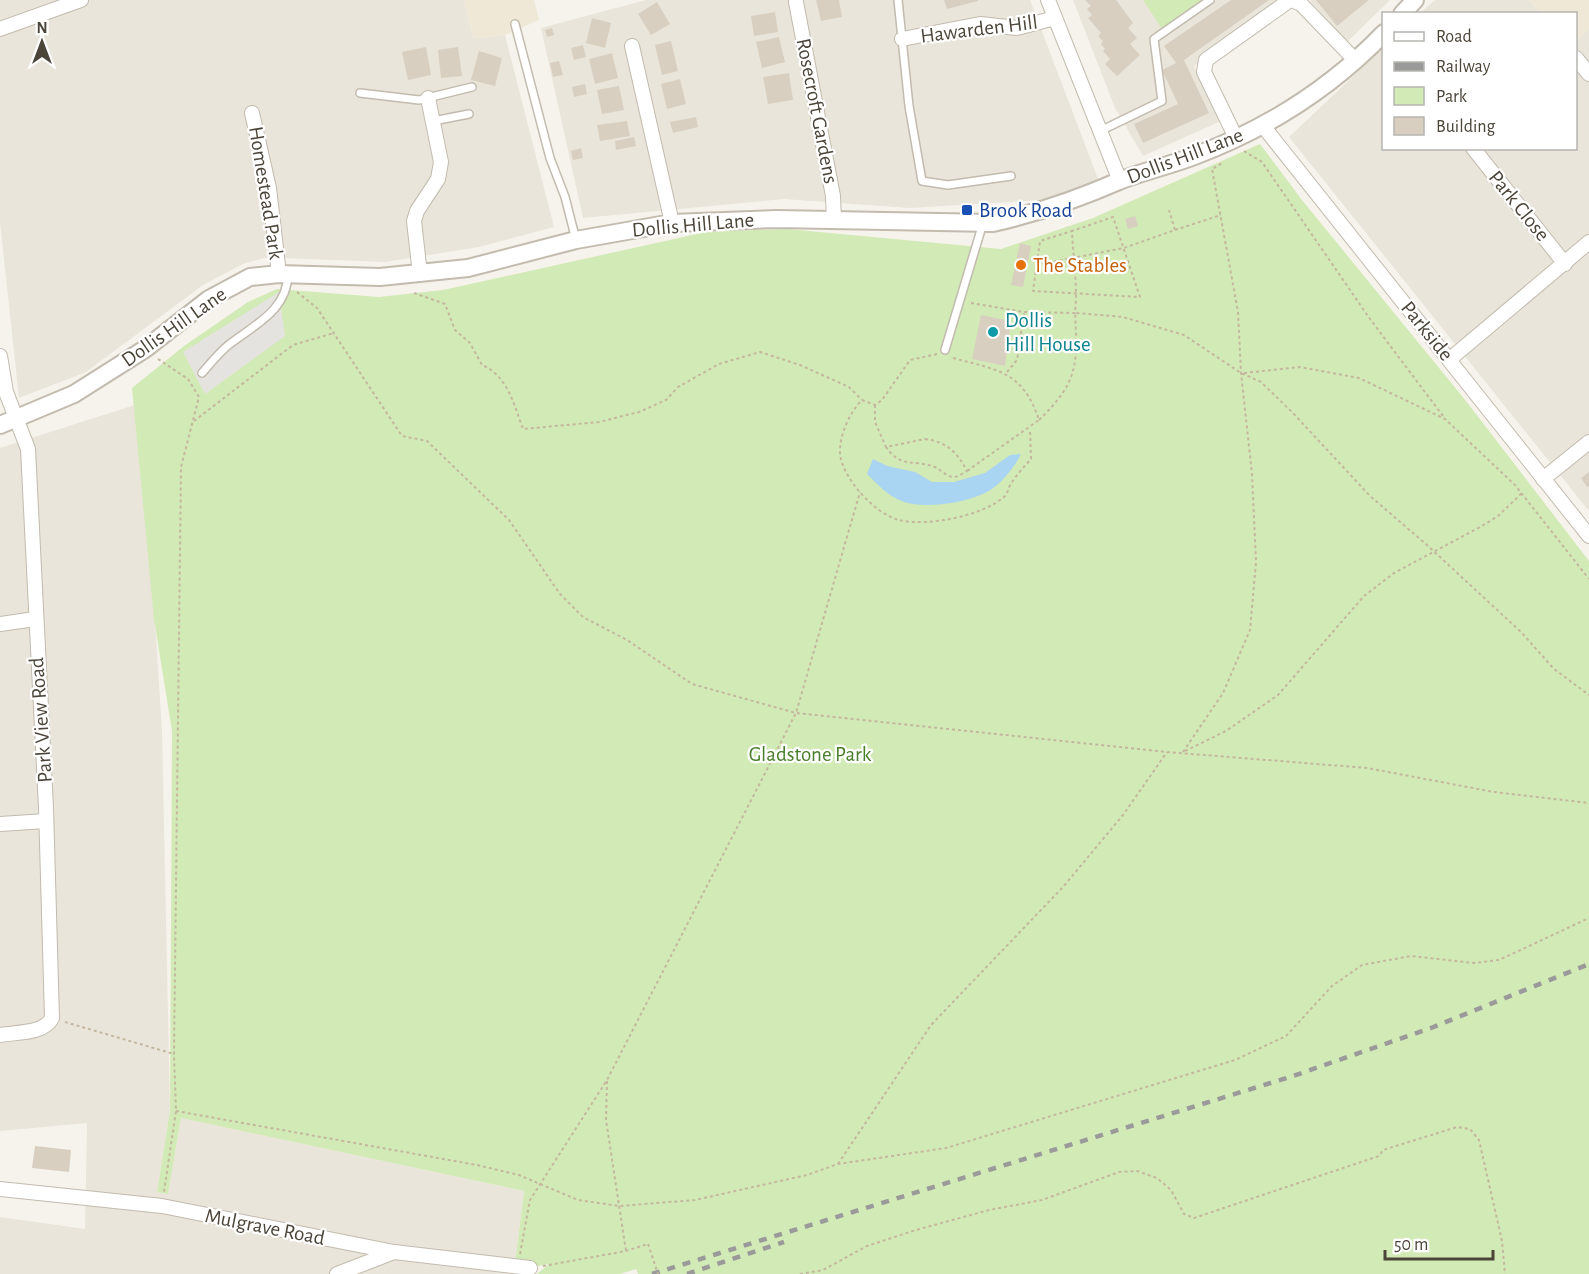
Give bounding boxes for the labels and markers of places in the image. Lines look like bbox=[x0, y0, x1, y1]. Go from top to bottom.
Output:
place label: Brook Road bbox=[979, 200, 1072, 221]
marker: Brook Road bbox=[960, 203, 974, 217]
place label: The Stables bbox=[1033, 255, 1127, 276]
marker: The Stables bbox=[1014, 258, 1028, 272]
place label: Dollis Hill House bbox=[1005, 310, 1091, 355]
marker: Dollis Hill House bbox=[986, 325, 1000, 339]

